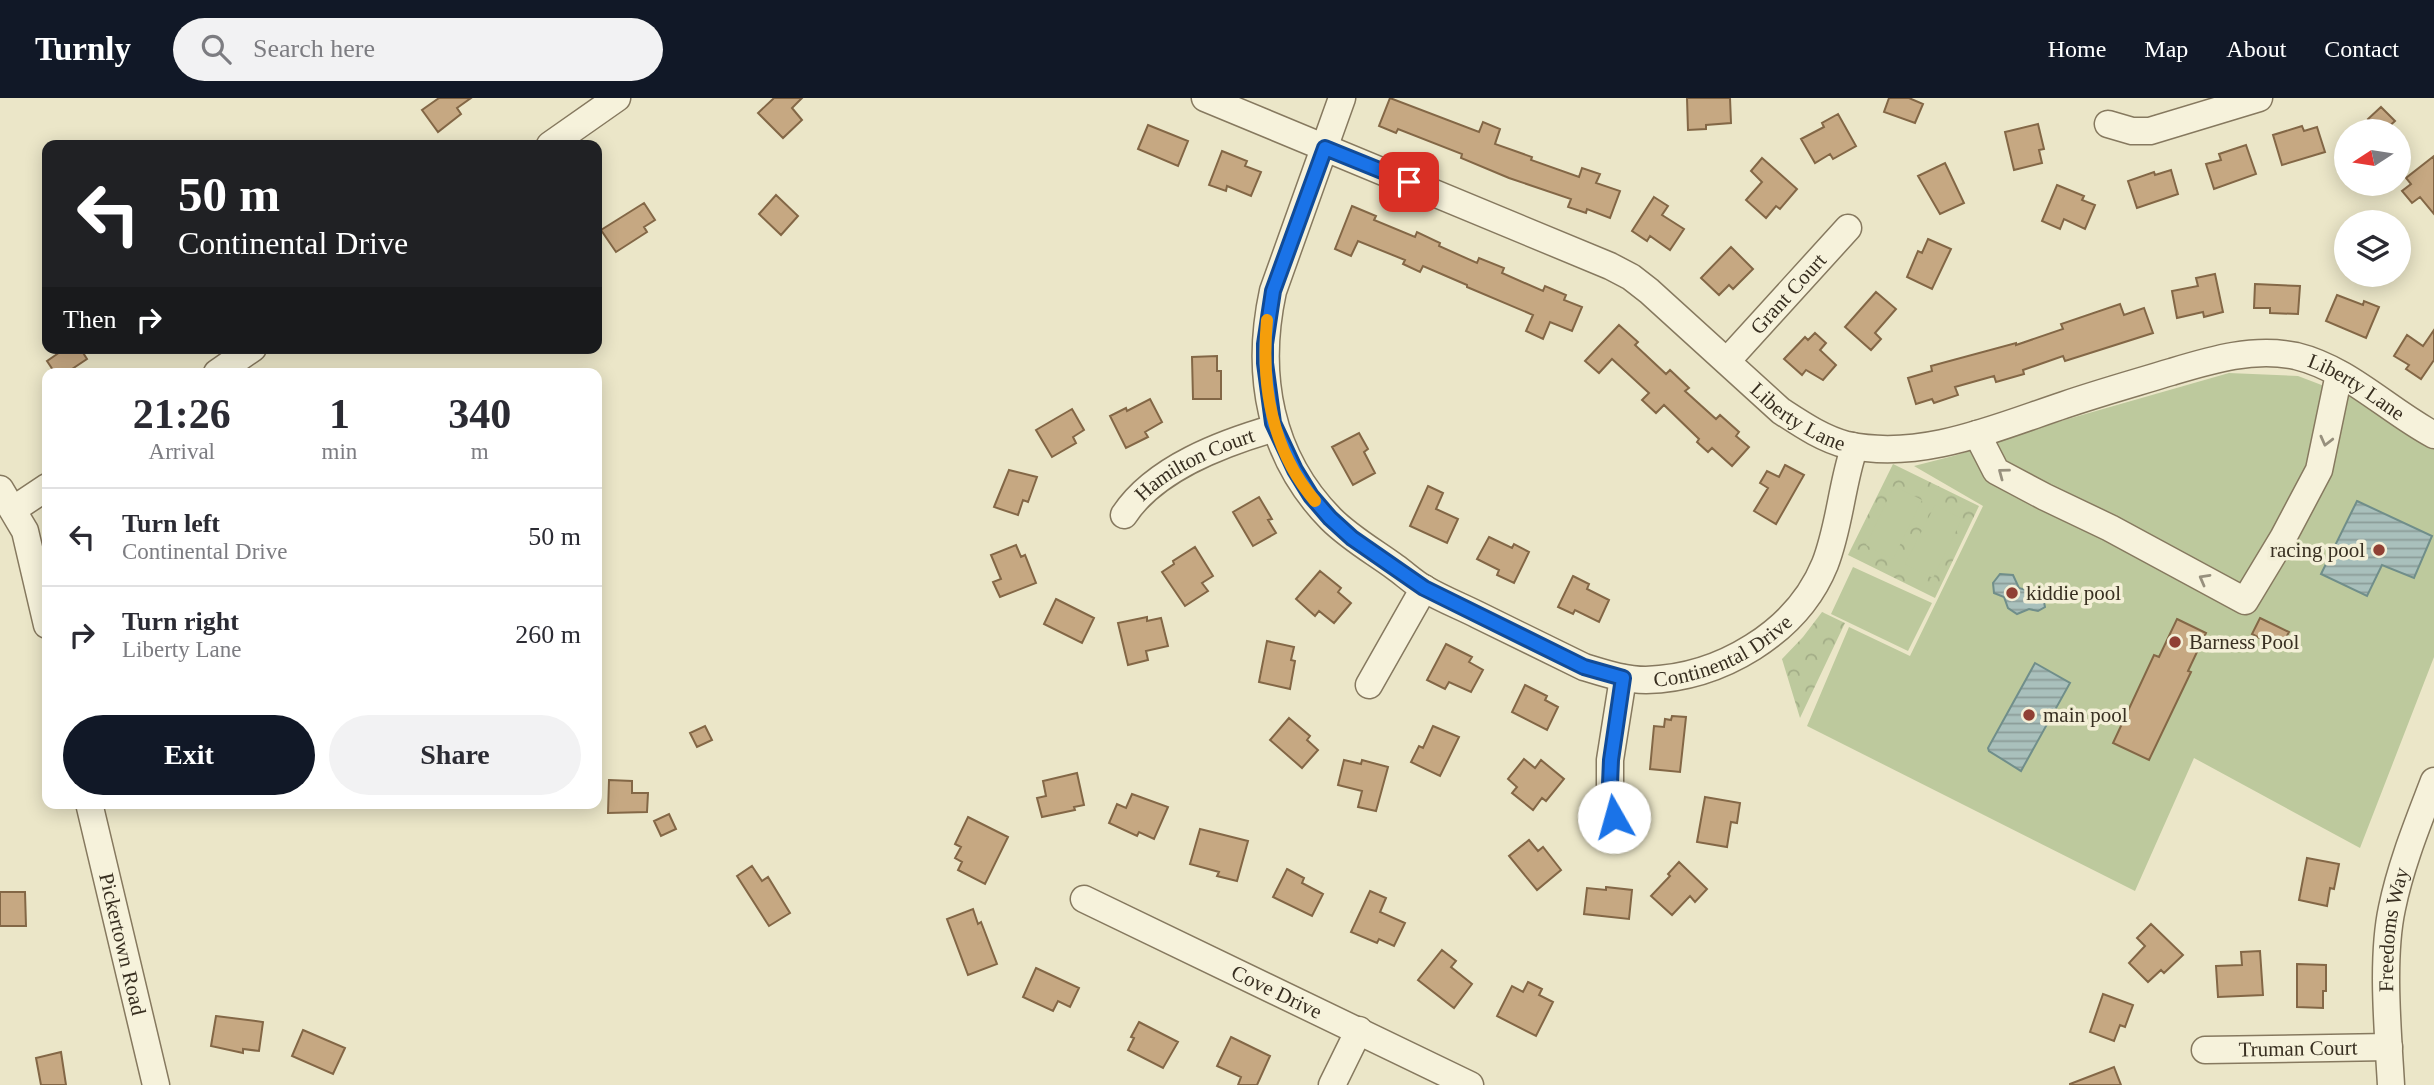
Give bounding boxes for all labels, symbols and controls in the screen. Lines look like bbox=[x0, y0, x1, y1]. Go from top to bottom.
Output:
search box bbox=[173, 18, 663, 81]
icon: search bbox=[197, 30, 235, 68]
text: Turnly bbox=[35, 31, 131, 67]
text: Search here bbox=[253, 34, 375, 63]
text: Home bbox=[2048, 36, 2106, 62]
text: Map bbox=[2144, 36, 2188, 62]
text: About bbox=[2226, 36, 2286, 62]
text: Contact bbox=[2324, 36, 2399, 62]
north arrow bbox=[2334, 119, 2412, 196]
map controls bbox=[2334, 119, 2411, 287]
pin bbox=[1379, 152, 1439, 212]
icon: arrive bbox=[1390, 163, 1428, 201]
text: 50 m bbox=[178, 167, 280, 222]
icon: left bbox=[63, 168, 154, 259]
button: layers bbox=[2334, 210, 2411, 287]
text: Continental Drive bbox=[178, 225, 408, 261]
street label: Grant Court bbox=[1745, 248, 1831, 339]
icon: right bbox=[130, 301, 168, 339]
text: Then bbox=[63, 305, 116, 334]
street label: Liberty Lane bbox=[2305, 349, 2409, 425]
street label: Liberty Lane bbox=[1746, 377, 1848, 456]
text: 21:26 bbox=[133, 391, 231, 437]
text: 1 bbox=[329, 391, 350, 437]
text: 340 bbox=[448, 391, 511, 437]
street label: Hamilton Court bbox=[1130, 423, 1258, 506]
one-way arrow bbox=[2320, 435, 2334, 447]
text: Arrival bbox=[149, 439, 215, 464]
text: min bbox=[322, 439, 357, 464]
text: m bbox=[471, 439, 489, 464]
one-way arrow bbox=[1999, 469, 2011, 481]
text: Turn left bbox=[122, 509, 220, 538]
icon: left bbox=[63, 518, 101, 556]
text: 50 m bbox=[528, 522, 581, 551]
place label: racing pool bbox=[2270, 538, 2365, 562]
text: Continental Drive bbox=[122, 539, 287, 564]
marker: racing pool bbox=[2371, 542, 2387, 558]
one-way arrow bbox=[2199, 574, 2211, 587]
place label: kiddie pool bbox=[2026, 581, 2121, 605]
marker: kiddie pool bbox=[2004, 585, 2020, 601]
text: Turn right bbox=[122, 607, 239, 636]
street label: Continental Drive bbox=[1652, 610, 1797, 692]
icon: right bbox=[63, 616, 101, 654]
text: 260 m bbox=[515, 620, 581, 649]
place label: Barness Pool bbox=[2189, 630, 2299, 654]
marker: Barness Pool bbox=[2167, 634, 2183, 650]
text: Liberty Lane bbox=[122, 637, 241, 662]
place label: main pool bbox=[2043, 703, 2128, 727]
marker: main pool bbox=[2021, 707, 2037, 723]
button: Exit bbox=[63, 715, 315, 795]
button: Share bbox=[329, 715, 581, 795]
position arrow bbox=[1577, 780, 1651, 854]
street label: Freedoms Way bbox=[2374, 864, 2414, 992]
street label: Pickertown Road bbox=[94, 871, 151, 1018]
street label: Cove Drive bbox=[1228, 960, 1326, 1024]
street label: Truman Court bbox=[2238, 1036, 2358, 1061]

